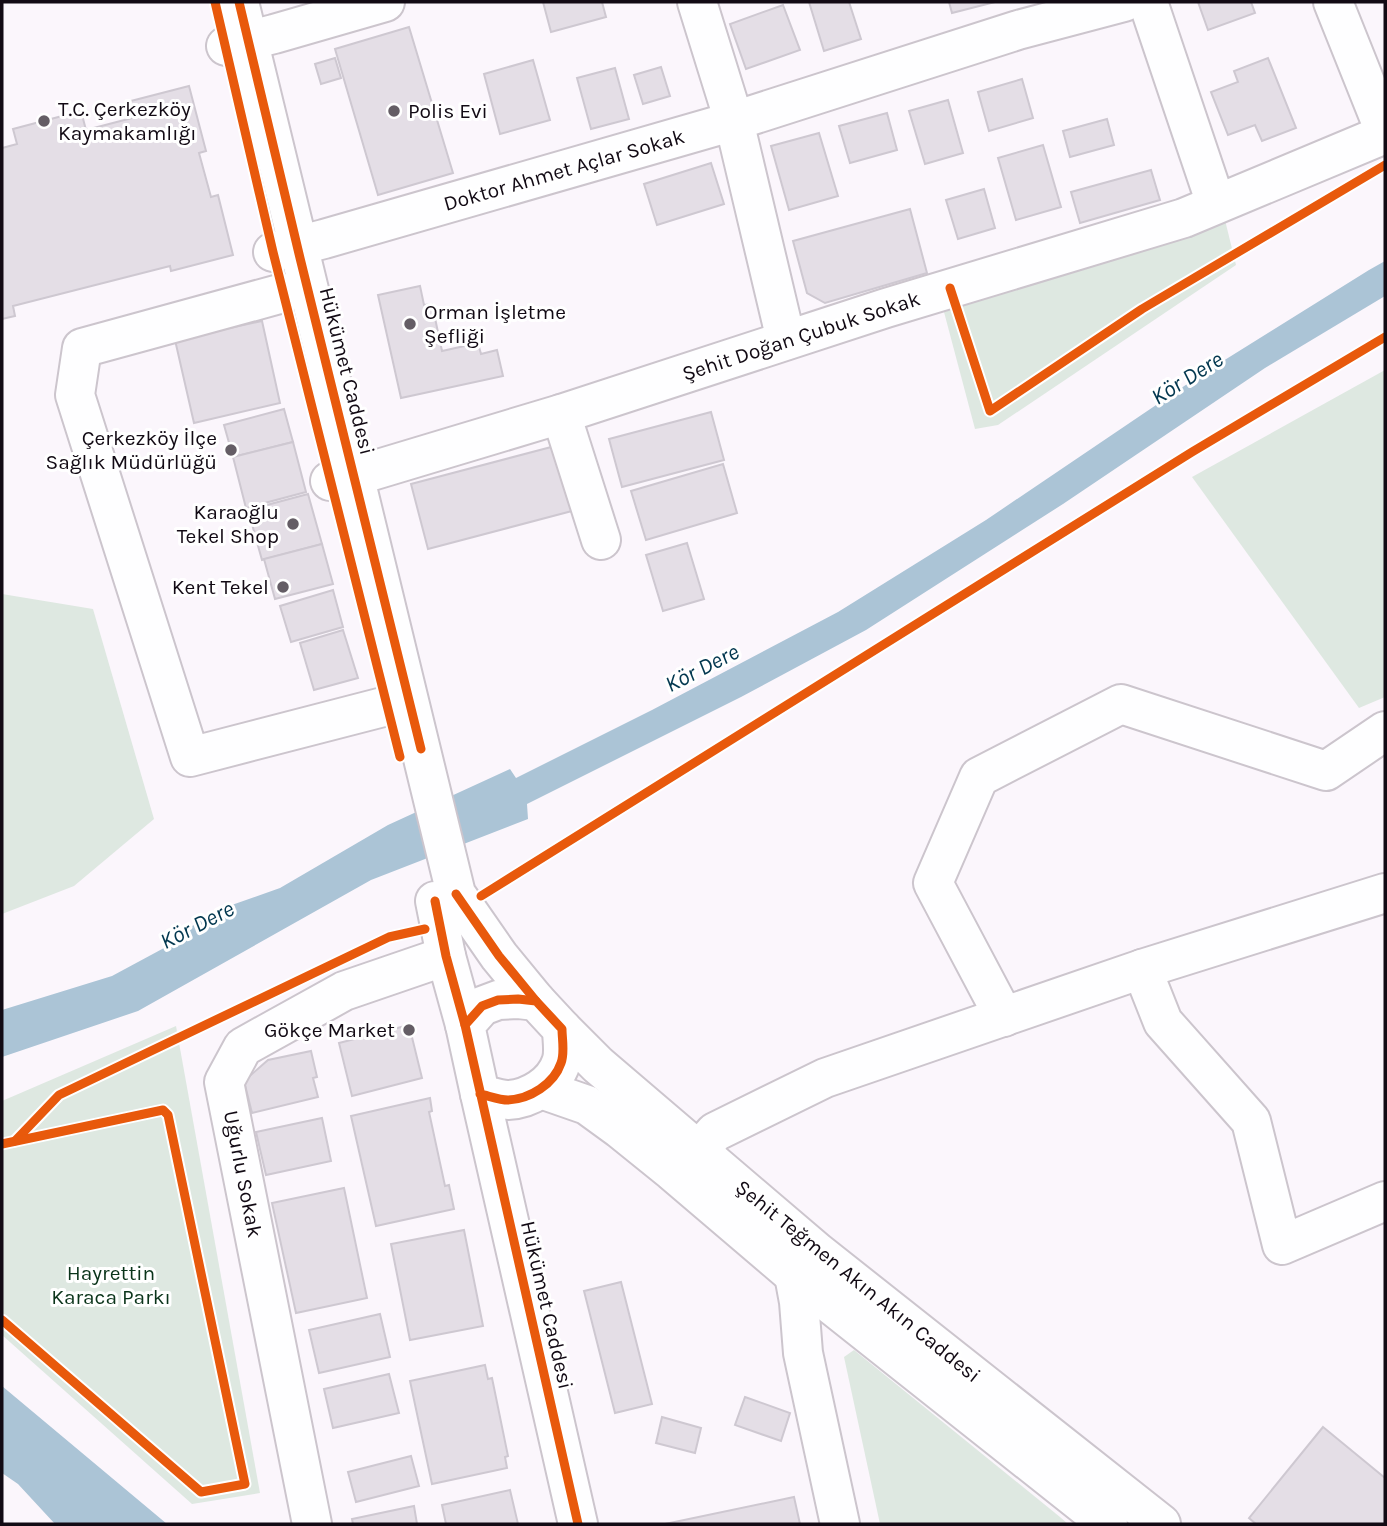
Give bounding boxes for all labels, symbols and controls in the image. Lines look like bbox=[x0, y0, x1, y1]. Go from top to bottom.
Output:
place label: T.C. Çerkezköy Kaymakamlığı bbox=[58, 97, 197, 145]
place label: Polis Evi bbox=[408, 99, 488, 123]
marker: Polis Evi bbox=[386, 103, 402, 119]
marker: T.C. Çerkezköy Kaymakamlığı bbox=[36, 113, 52, 129]
street label: Doktor Ahmet Açlar Sokak bbox=[441, 124, 687, 216]
street label: Hükümet Caddesi bbox=[315, 285, 379, 457]
street label: Şehit Doğan Çubuk Sokak bbox=[679, 286, 923, 386]
place label: Orman İşletme Şefliği bbox=[424, 300, 566, 348]
marker: Orman İşletme Şefliği bbox=[402, 316, 418, 332]
water label: Kör Dere bbox=[1146, 345, 1228, 411]
place label: Çerkezköy İlçe Sağlık Müdürlüğü bbox=[46, 426, 217, 474]
marker: Çerkezköy İlçe Sağlık Müdürlüğü bbox=[223, 442, 239, 458]
place label: Karaoğlu Tekel Shop bbox=[177, 500, 279, 548]
marker: Karaoğlu Tekel Shop bbox=[285, 516, 301, 532]
place label: Kent Tekel bbox=[172, 575, 269, 599]
marker: Kent Tekel bbox=[275, 579, 291, 595]
water label: Kör Dere bbox=[660, 638, 744, 698]
water label: Kör Dere bbox=[155, 895, 239, 955]
place label: Gökçe Market bbox=[264, 1018, 395, 1042]
marker: Gökçe Market bbox=[401, 1022, 417, 1038]
street label: Uğurlu Sokak bbox=[219, 1108, 267, 1240]
street label: Şehit Teğmen Akın Akın Caddesi bbox=[731, 1175, 985, 1387]
street label: Hükümet Caddesi bbox=[516, 1218, 578, 1392]
park label: Hayrettin Karaca Parkı bbox=[51, 1261, 171, 1309]

